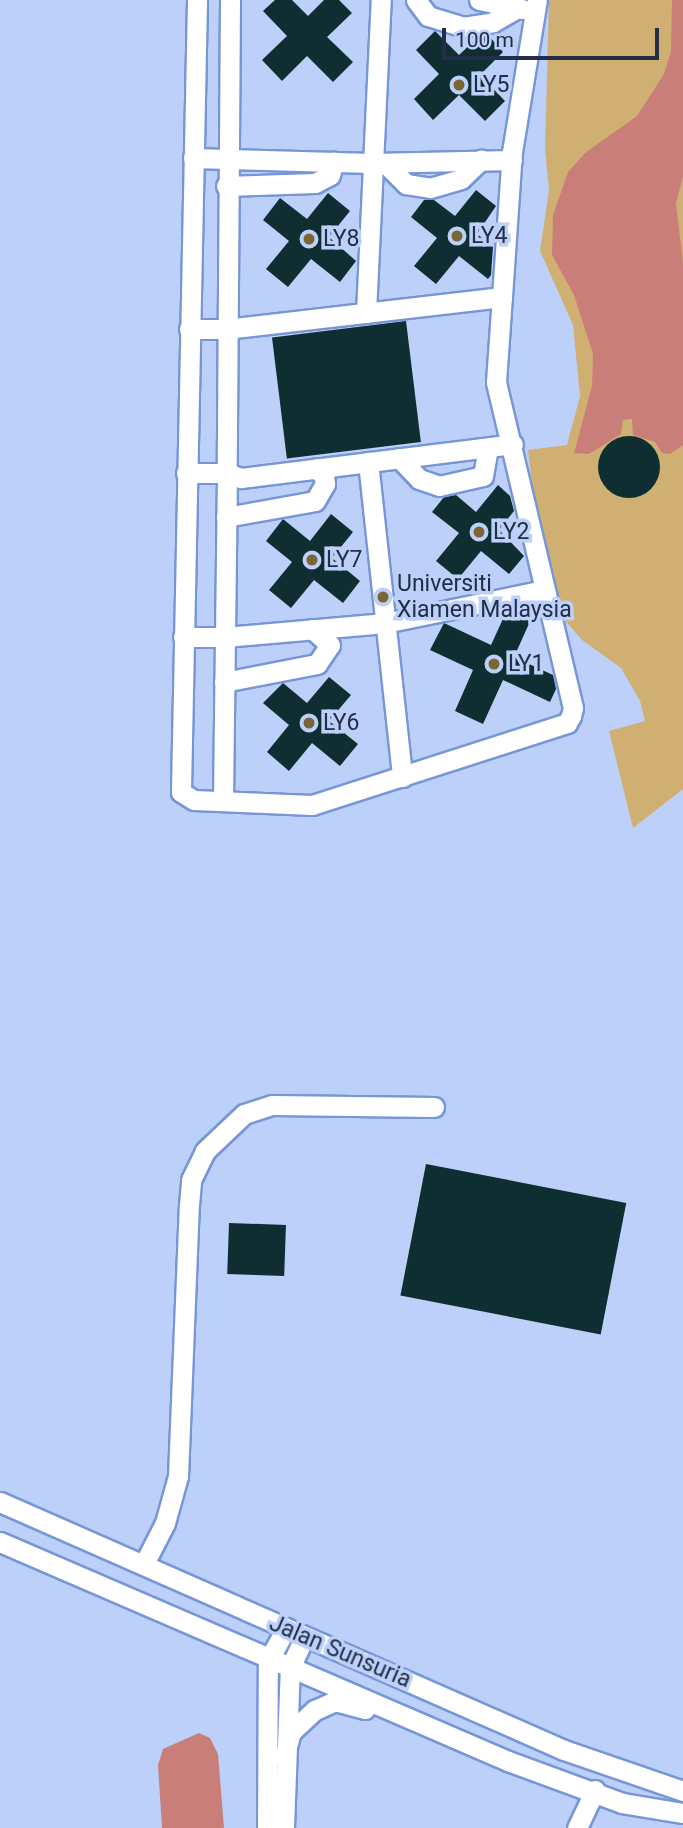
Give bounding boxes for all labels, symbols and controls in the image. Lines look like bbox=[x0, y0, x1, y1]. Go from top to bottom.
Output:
scale bar bbox=[445, 14, 662, 58]
text: 100 m bbox=[455, 28, 514, 52]
place label: LY5 bbox=[473, 71, 509, 99]
marker: LY5 bbox=[451, 77, 467, 93]
place label: LY4 bbox=[471, 222, 507, 250]
place label: LY8 bbox=[323, 225, 359, 253]
marker: LY4 bbox=[449, 228, 465, 244]
marker: LY8 bbox=[301, 231, 317, 247]
place label: LY2 bbox=[493, 518, 529, 546]
marker: LY2 bbox=[471, 524, 487, 540]
place label: LY7 bbox=[326, 546, 362, 574]
marker: LY7 bbox=[304, 552, 320, 568]
place label: Universiti Xiamen Malaysia bbox=[397, 570, 572, 624]
marker: Universiti Xiamen Malaysia bbox=[375, 589, 391, 605]
place label: LY1 bbox=[508, 650, 544, 678]
marker: LY1 bbox=[486, 656, 502, 672]
place label: LY6 bbox=[323, 709, 359, 737]
marker: LY6 bbox=[301, 715, 317, 731]
street label: Jalan Sunsuria bbox=[265, 1610, 415, 1694]

